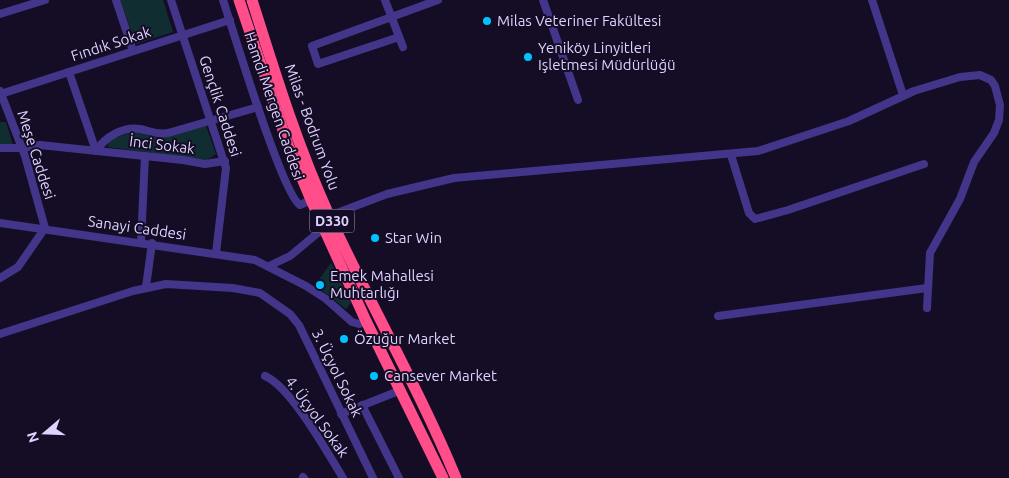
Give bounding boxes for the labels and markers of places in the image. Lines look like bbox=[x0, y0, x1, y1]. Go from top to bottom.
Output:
place label: Milas Veteriner Fakültesi bbox=[497, 12, 661, 29]
marker: Milas Veteriner Fakültesi bbox=[481, 15, 493, 27]
place label: Yeniköy Linyitleri Işletmesi Müdürlüğü bbox=[538, 39, 676, 73]
marker: Yeniköy Linyitleri Işletmesi Müdürlüğü bbox=[522, 51, 534, 63]
place label: Star Win bbox=[385, 229, 442, 246]
marker: Star Win bbox=[369, 232, 381, 244]
place label: Emek Mahallesi Muhtarlığı bbox=[330, 267, 434, 301]
marker: Emek Mahallesi Muhtarlığı bbox=[314, 279, 326, 291]
place label: Özuğur Market bbox=[354, 330, 455, 347]
marker: Özuğur Market bbox=[338, 333, 350, 345]
place label: Cansever Market bbox=[384, 367, 497, 384]
marker: Cansever Market bbox=[368, 370, 380, 382]

